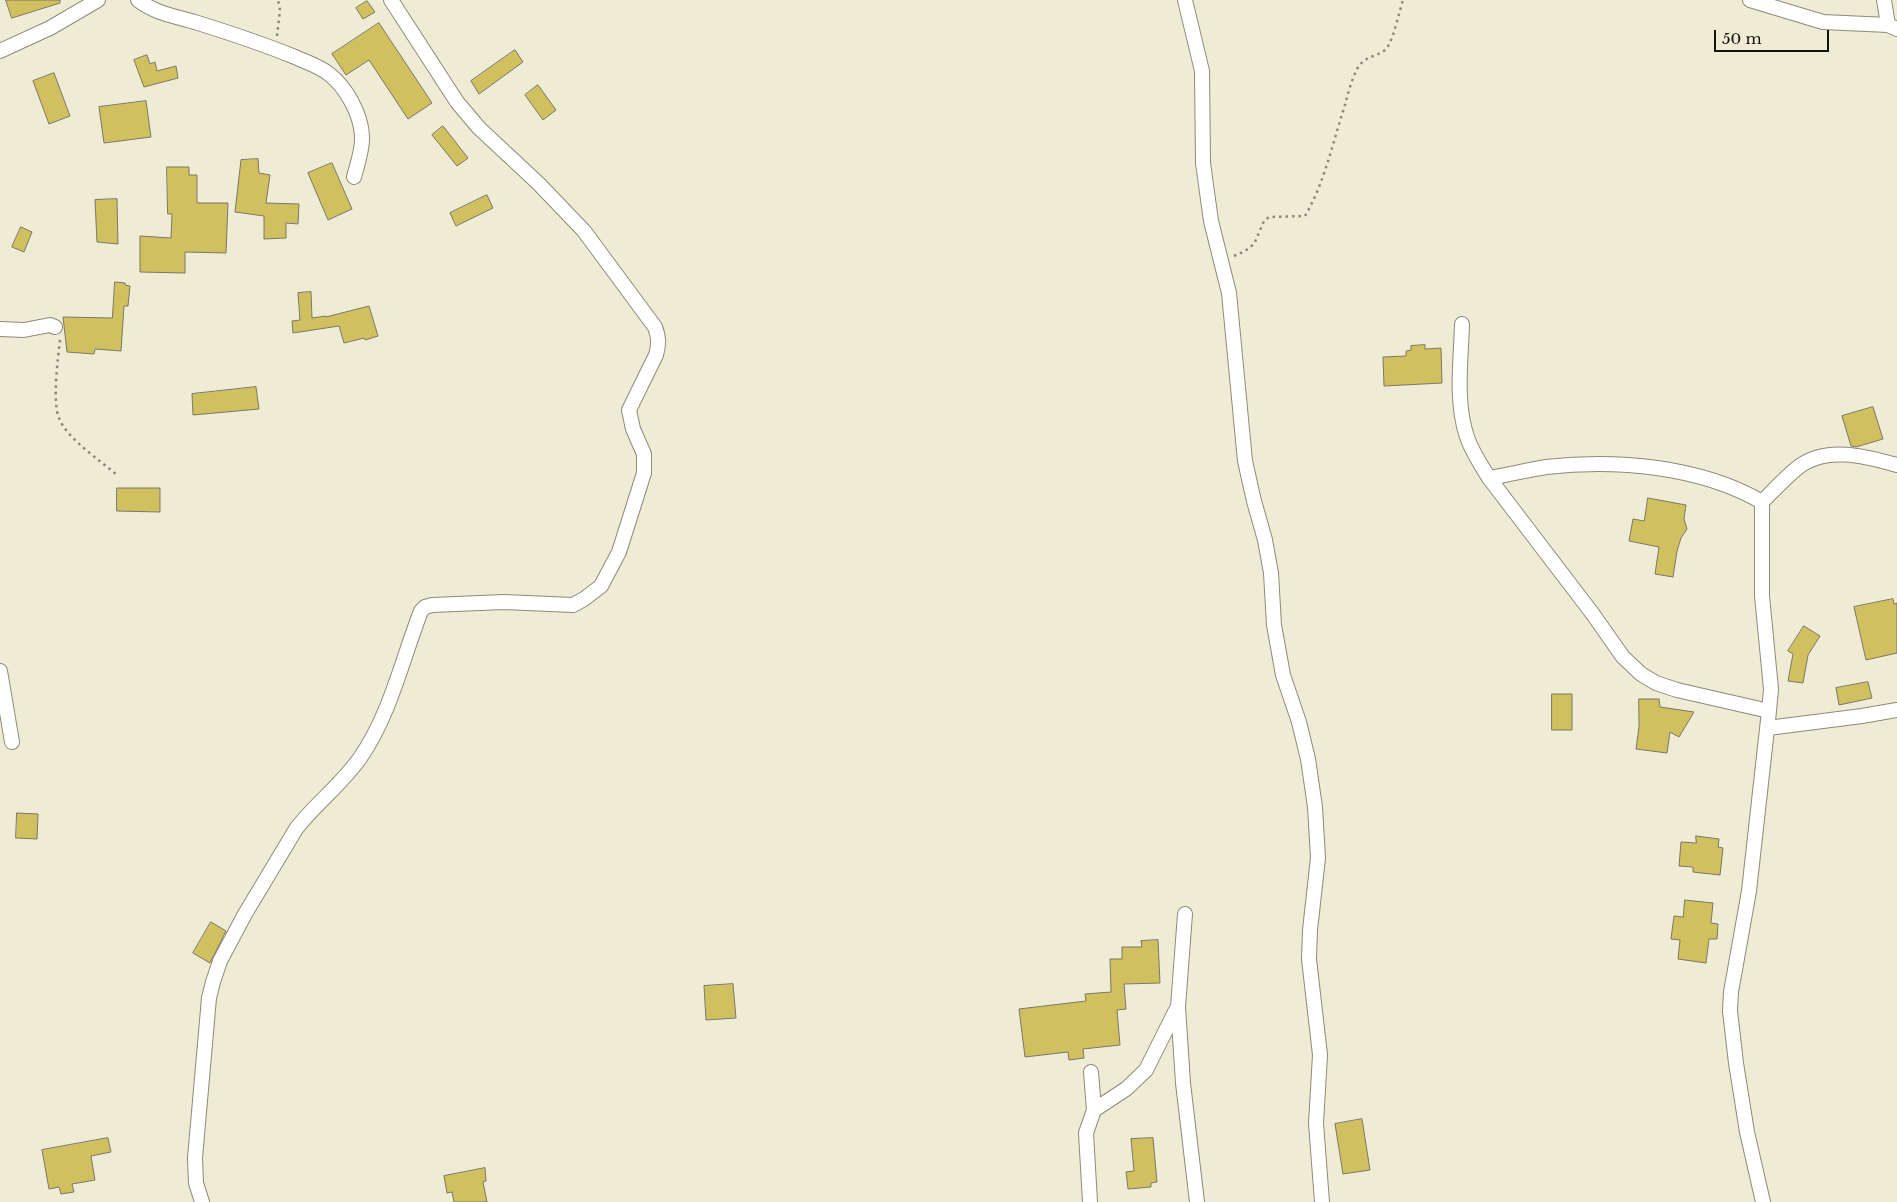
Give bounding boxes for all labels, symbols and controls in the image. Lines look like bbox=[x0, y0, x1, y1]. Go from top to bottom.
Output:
scale bar bbox=[1717, 20, 1832, 52]
text: 50 m bbox=[1722, 29, 1762, 48]

